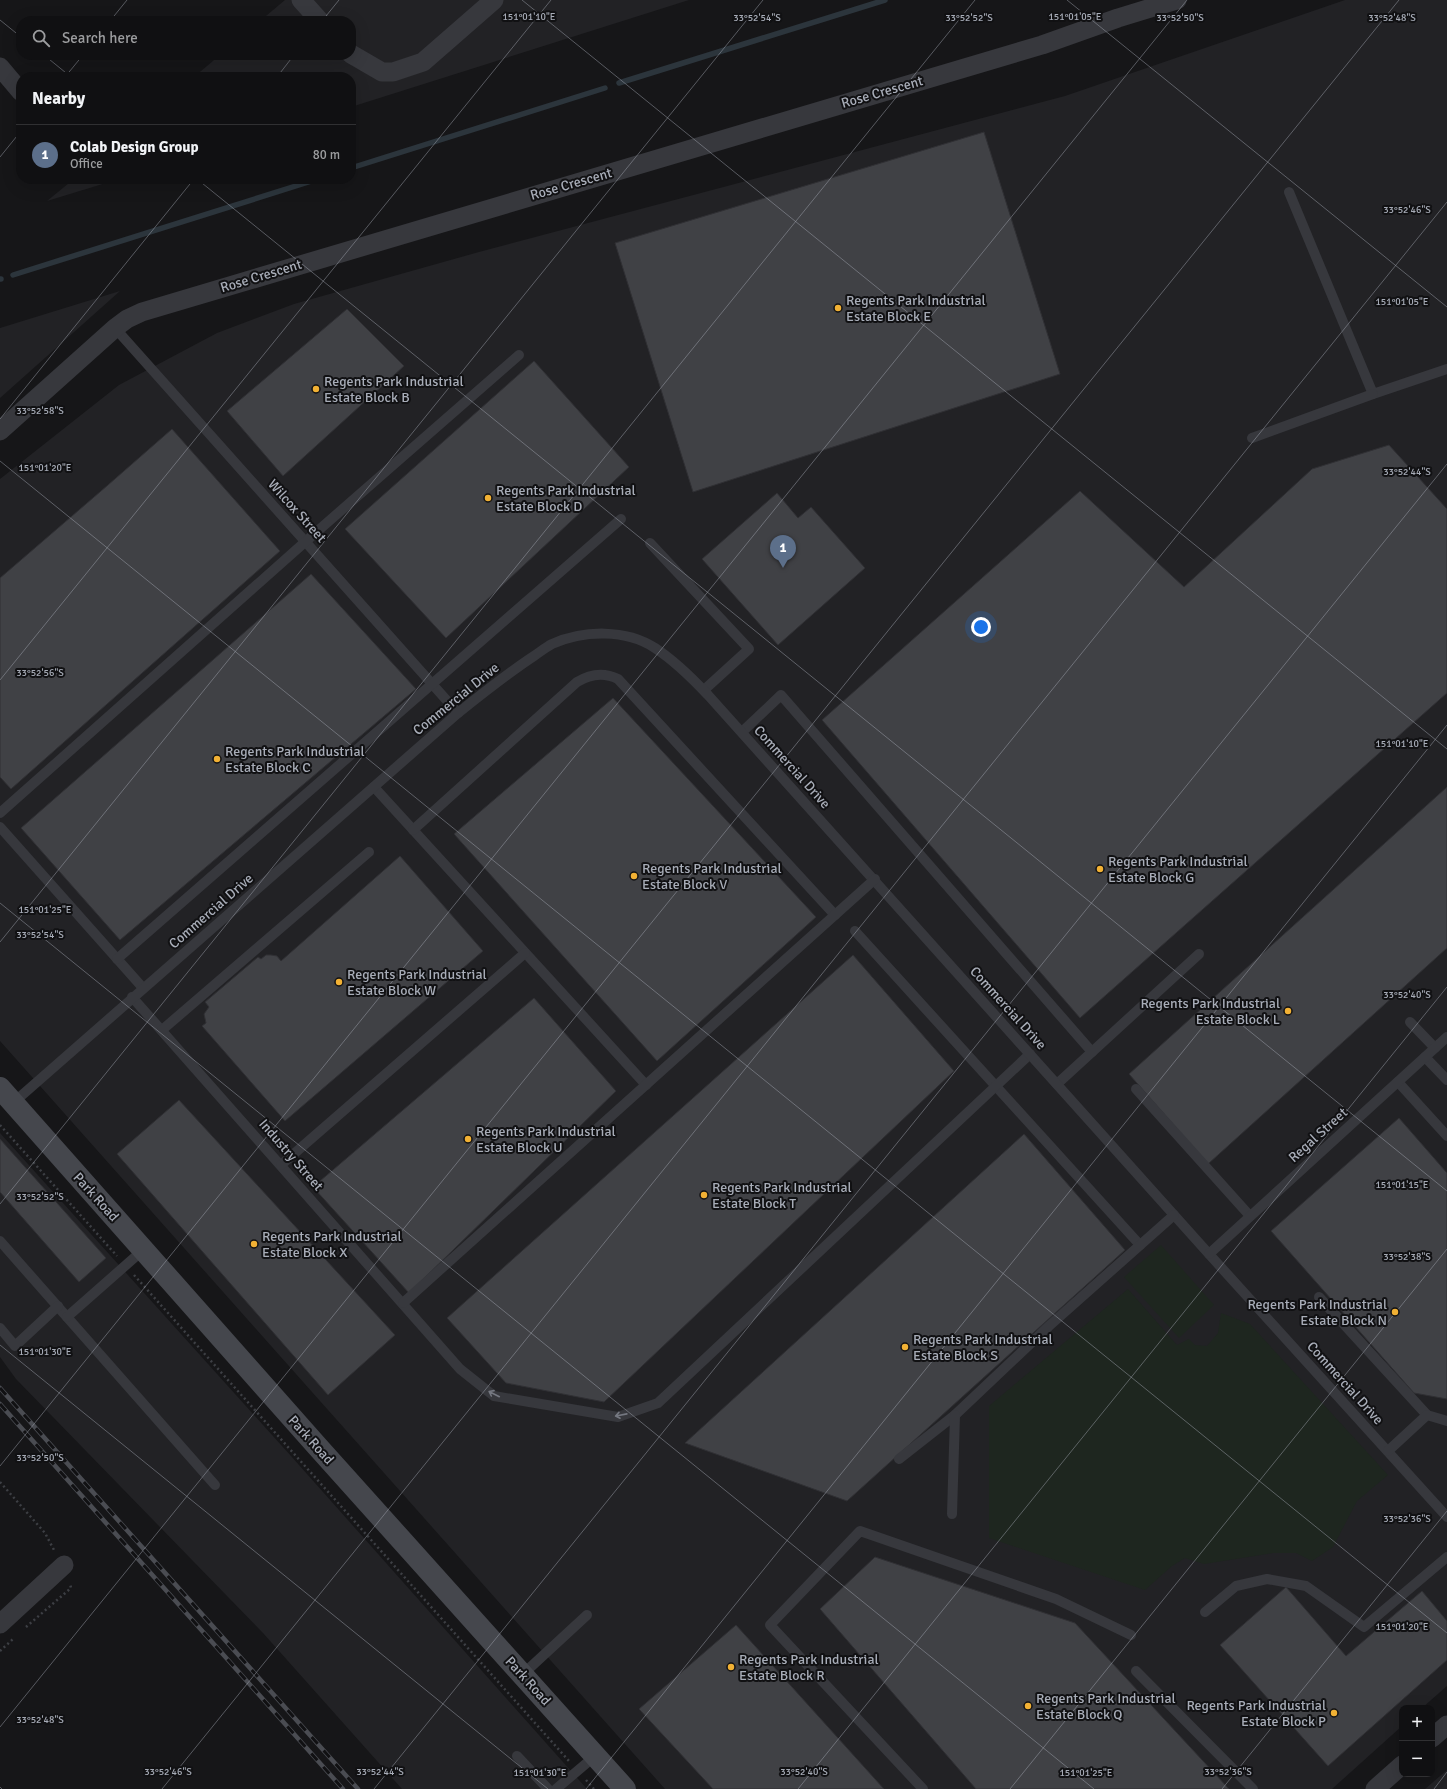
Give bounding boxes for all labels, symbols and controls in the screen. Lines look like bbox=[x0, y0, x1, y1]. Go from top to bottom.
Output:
text: 151°01'10"E bbox=[502, 11, 556, 23]
text: 151°01'05"E bbox=[1048, 11, 1102, 23]
text: 33°52'54"S bbox=[733, 12, 781, 24]
text: 33°52'52"S bbox=[945, 12, 993, 24]
text: 33°52'50"S bbox=[1156, 12, 1204, 24]
text: 33°52'48"S bbox=[1368, 12, 1416, 24]
search box bbox=[16, 16, 356, 60]
icon: search bbox=[30, 27, 52, 49]
text: Search here bbox=[62, 29, 138, 47]
street label: Rose Crescent bbox=[839, 72, 925, 112]
text: Nearby bbox=[32, 88, 85, 109]
text: Colab Design Group bbox=[70, 138, 199, 156]
text: 1 bbox=[41, 147, 49, 163]
text: 80 m bbox=[313, 147, 340, 163]
text: Office bbox=[70, 156, 103, 172]
street label: Rose Crescent bbox=[528, 164, 614, 204]
text: 33°52'46"S bbox=[1383, 204, 1431, 216]
street label: Rose Crescent bbox=[218, 256, 304, 296]
place label: Regents Park Industrial Estate Block E bbox=[846, 292, 986, 325]
text: 151°01'05"E bbox=[1375, 296, 1429, 308]
marker: Regents Park Industrial Estate Block E bbox=[833, 303, 843, 313]
place label: Regents Park Industrial Estate Block B bbox=[324, 373, 464, 406]
marker: Regents Park Industrial Estate Block B bbox=[311, 384, 321, 394]
text: 33°52'58"S bbox=[16, 405, 64, 417]
text: 151°01'20"E bbox=[18, 462, 72, 474]
text: 33°52'44"S bbox=[1383, 466, 1431, 478]
street label: Wilcox Street bbox=[264, 476, 330, 546]
place label: Regents Park Industrial Estate Block D bbox=[496, 482, 636, 515]
marker: Regents Park Industrial Estate Block D bbox=[483, 493, 493, 503]
pin: 1 bbox=[770, 535, 796, 568]
your location bbox=[971, 617, 991, 637]
street label: Commercial Drive bbox=[409, 659, 503, 739]
text: 33°52'56"S bbox=[16, 667, 64, 679]
street label: Commercial Drive bbox=[750, 722, 834, 812]
text: 151°01'10"E bbox=[1375, 738, 1429, 750]
place label: Regents Park Industrial Estate Block C bbox=[225, 743, 365, 776]
marker: Regents Park Industrial Estate Block C bbox=[212, 754, 222, 764]
place label: Regents Park Industrial Estate Block G bbox=[1108, 853, 1248, 886]
place label: Regents Park Industrial Estate Block V bbox=[642, 860, 782, 893]
marker: Regents Park Industrial Estate Block G bbox=[1095, 864, 1105, 874]
street label: Commercial Drive bbox=[165, 870, 257, 952]
marker: Regents Park Industrial Estate Block V bbox=[629, 871, 639, 881]
text: 151°01'25"E bbox=[18, 904, 72, 916]
text: 33°52'54"S bbox=[16, 929, 64, 941]
street label: Commercial Drive bbox=[966, 963, 1050, 1053]
place label: Regents Park Industrial Estate Block W bbox=[347, 966, 487, 999]
marker: Regents Park Industrial Estate Block W bbox=[334, 977, 344, 987]
text: 33°52'40"S bbox=[1383, 989, 1431, 1001]
place label: Regents Park Industrial Estate Block L bbox=[1140, 995, 1280, 1028]
marker: Regents Park Industrial Estate Block L bbox=[1283, 1006, 1293, 1016]
street label: Regal Street bbox=[1285, 1104, 1351, 1166]
street label: Industry Street bbox=[255, 1116, 327, 1194]
place label: Regents Park Industrial Estate Block U bbox=[476, 1123, 616, 1156]
marker: Regents Park Industrial Estate Block U bbox=[463, 1134, 473, 1144]
street label: Park Road bbox=[70, 1169, 122, 1225]
place label: Regents Park Industrial Estate Block T bbox=[712, 1179, 852, 1212]
text: 151°01'15"E bbox=[1375, 1179, 1429, 1191]
marker: Regents Park Industrial Estate Block T bbox=[699, 1190, 709, 1200]
text: 33°52'52"S bbox=[16, 1191, 64, 1203]
place label: Regents Park Industrial Estate Block X bbox=[262, 1228, 402, 1261]
marker: Regents Park Industrial Estate Block X bbox=[249, 1239, 259, 1249]
text: 33°52'38"S bbox=[1383, 1251, 1431, 1263]
place label: Regents Park Industrial Estate Block N bbox=[1247, 1296, 1387, 1329]
marker: Regents Park Industrial Estate Block N bbox=[1390, 1307, 1400, 1317]
place label: Regents Park Industrial Estate Block S bbox=[913, 1331, 1053, 1364]
street label: Commercial Drive bbox=[1303, 1338, 1387, 1428]
marker: Regents Park Industrial Estate Block S bbox=[900, 1342, 910, 1352]
text: 151°01'30"E bbox=[18, 1346, 72, 1358]
one-way arrow bbox=[488, 1390, 500, 1397]
street label: Park Road bbox=[285, 1412, 337, 1468]
one-way arrow bbox=[614, 1412, 627, 1420]
text: 33°52'50"S bbox=[16, 1452, 64, 1464]
text: 33°52'36"S bbox=[1383, 1513, 1431, 1525]
text: 151°01'20"E bbox=[1375, 1621, 1429, 1633]
place label: Regents Park Industrial Estate Block R bbox=[739, 1651, 879, 1684]
street label: Park Road bbox=[502, 1653, 554, 1709]
marker: Regents Park Industrial Estate Block R bbox=[726, 1662, 736, 1672]
place label: Regents Park Industrial Estate Block Q bbox=[1036, 1690, 1176, 1723]
place label: Regents Park Industrial Estate Block P bbox=[1186, 1697, 1326, 1730]
marker: Regents Park Industrial Estate Block Q bbox=[1023, 1701, 1033, 1711]
map controls bbox=[1399, 1705, 1435, 1777]
button: + bbox=[1399, 1705, 1435, 1741]
marker: Regents Park Industrial Estate Block P bbox=[1329, 1708, 1339, 1718]
text: 33°52'48"S bbox=[16, 1714, 64, 1726]
button: − bbox=[1399, 1741, 1435, 1777]
text: 33°52'46"S bbox=[144, 1766, 192, 1778]
text: 33°52'44"S bbox=[356, 1766, 404, 1778]
text: 33°52'40"S bbox=[780, 1766, 828, 1778]
text: 33°52'36"S bbox=[1204, 1766, 1252, 1778]
text: 151°01'30"E bbox=[513, 1767, 567, 1779]
text: 151°01'25"E bbox=[1059, 1767, 1113, 1779]

